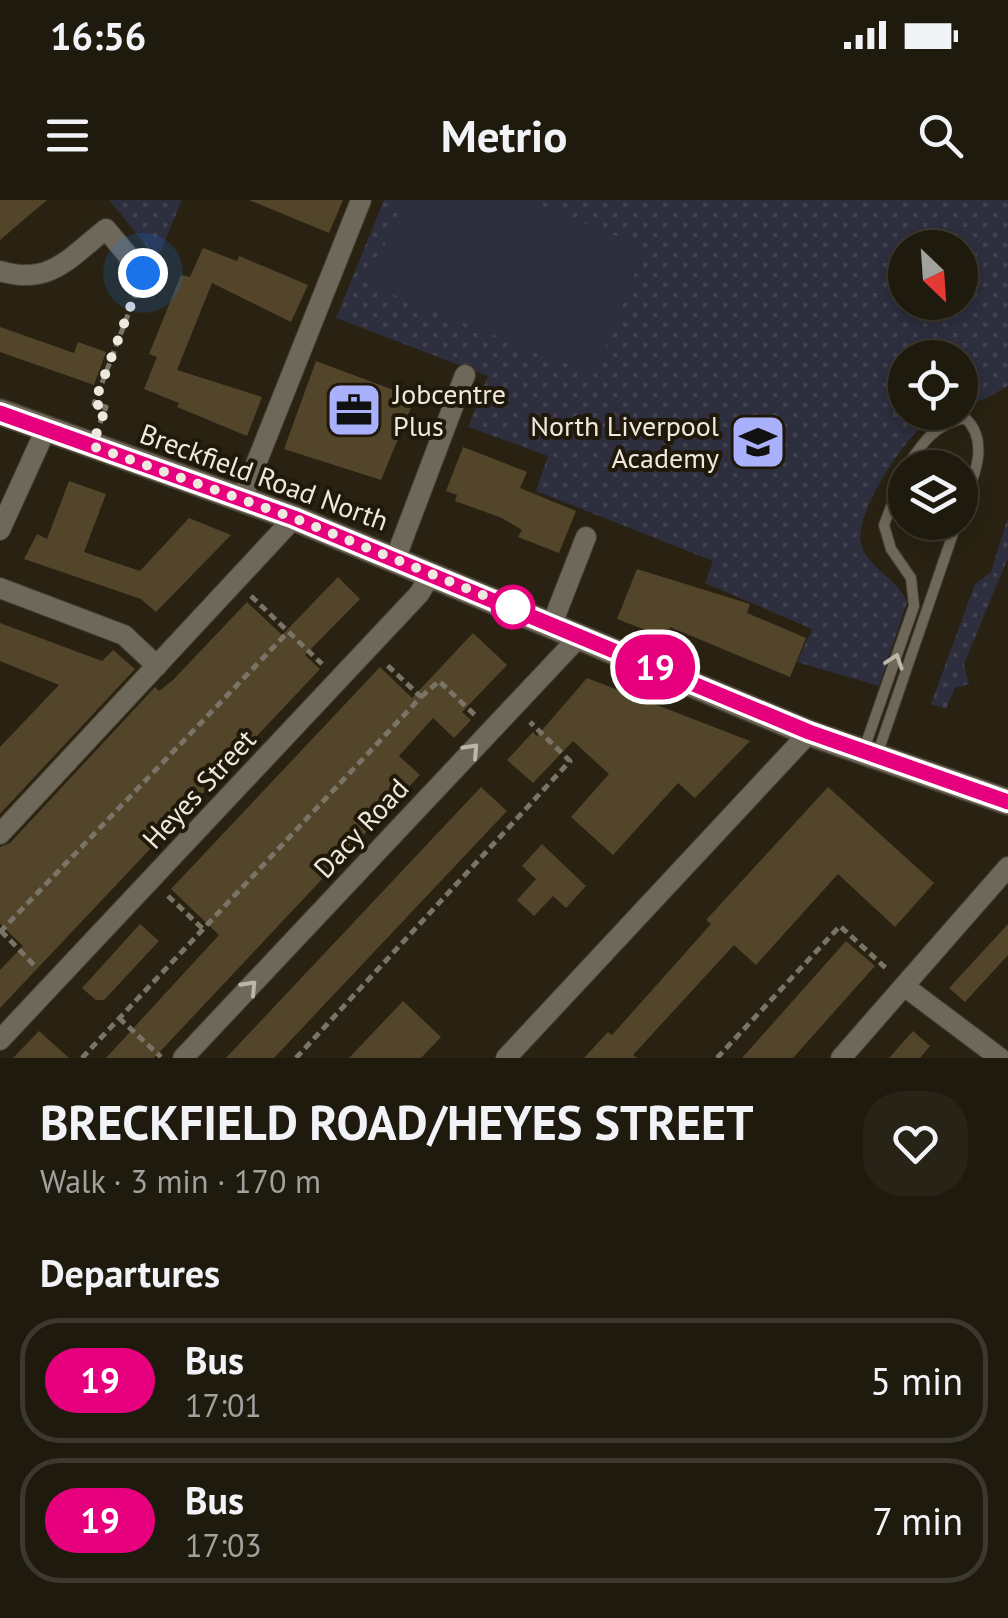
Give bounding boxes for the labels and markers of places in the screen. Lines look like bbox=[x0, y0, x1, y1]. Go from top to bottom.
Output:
place label: Jobcentre Plus bbox=[392, 375, 506, 444]
office icon: Jobcentre Plus bbox=[324, 380, 384, 440]
place label: North Liverpool Academy bbox=[530, 407, 719, 476]
school or university icon: North Liverpool Academy bbox=[728, 412, 788, 472]
unlabelled marker bbox=[492, 586, 534, 628]

